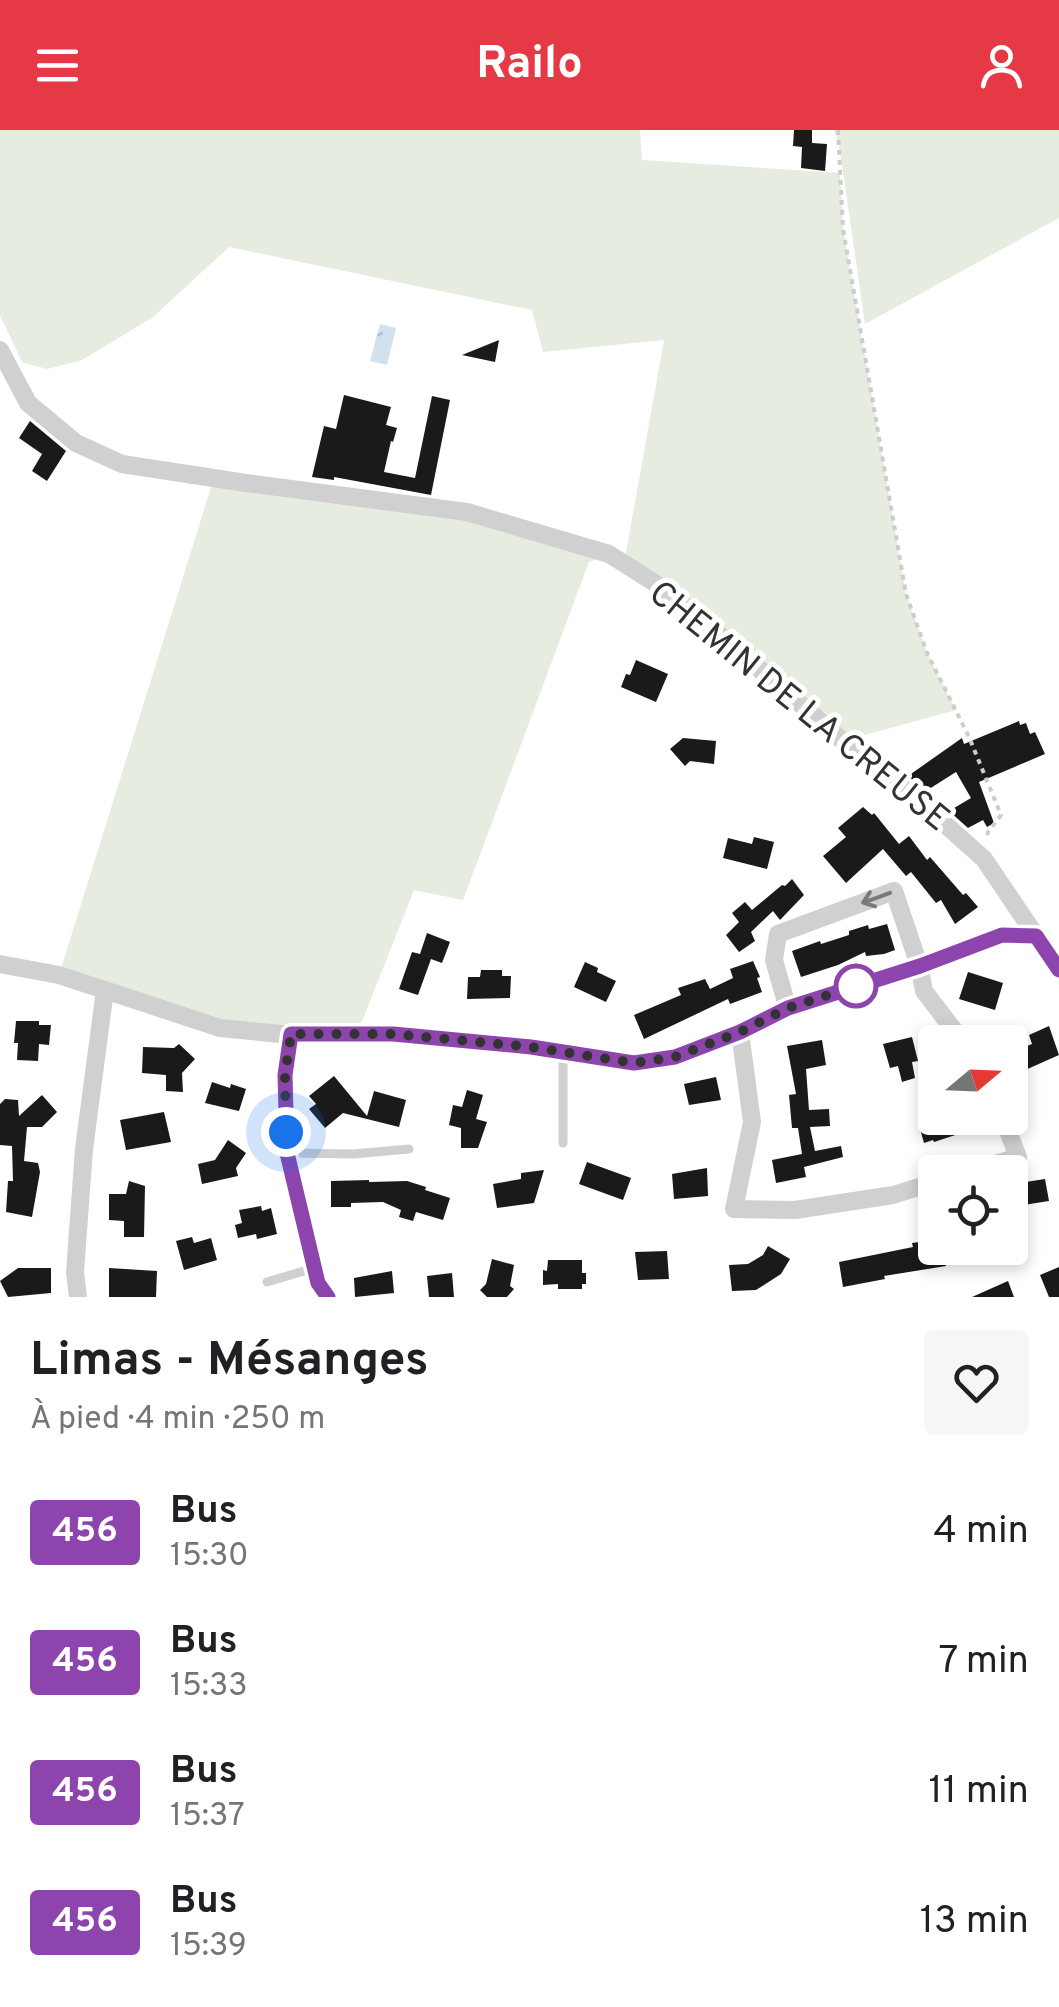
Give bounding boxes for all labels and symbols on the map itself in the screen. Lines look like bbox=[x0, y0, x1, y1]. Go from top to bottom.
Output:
street label: CHEMIN DE LA CREUSE bbox=[639, 572, 957, 842]
one-way arrow bbox=[861, 890, 892, 908]
unlabelled marker bbox=[835, 965, 877, 1007]
north arrow bbox=[918, 1025, 1028, 1135]
your location bbox=[261, 1107, 311, 1157]

